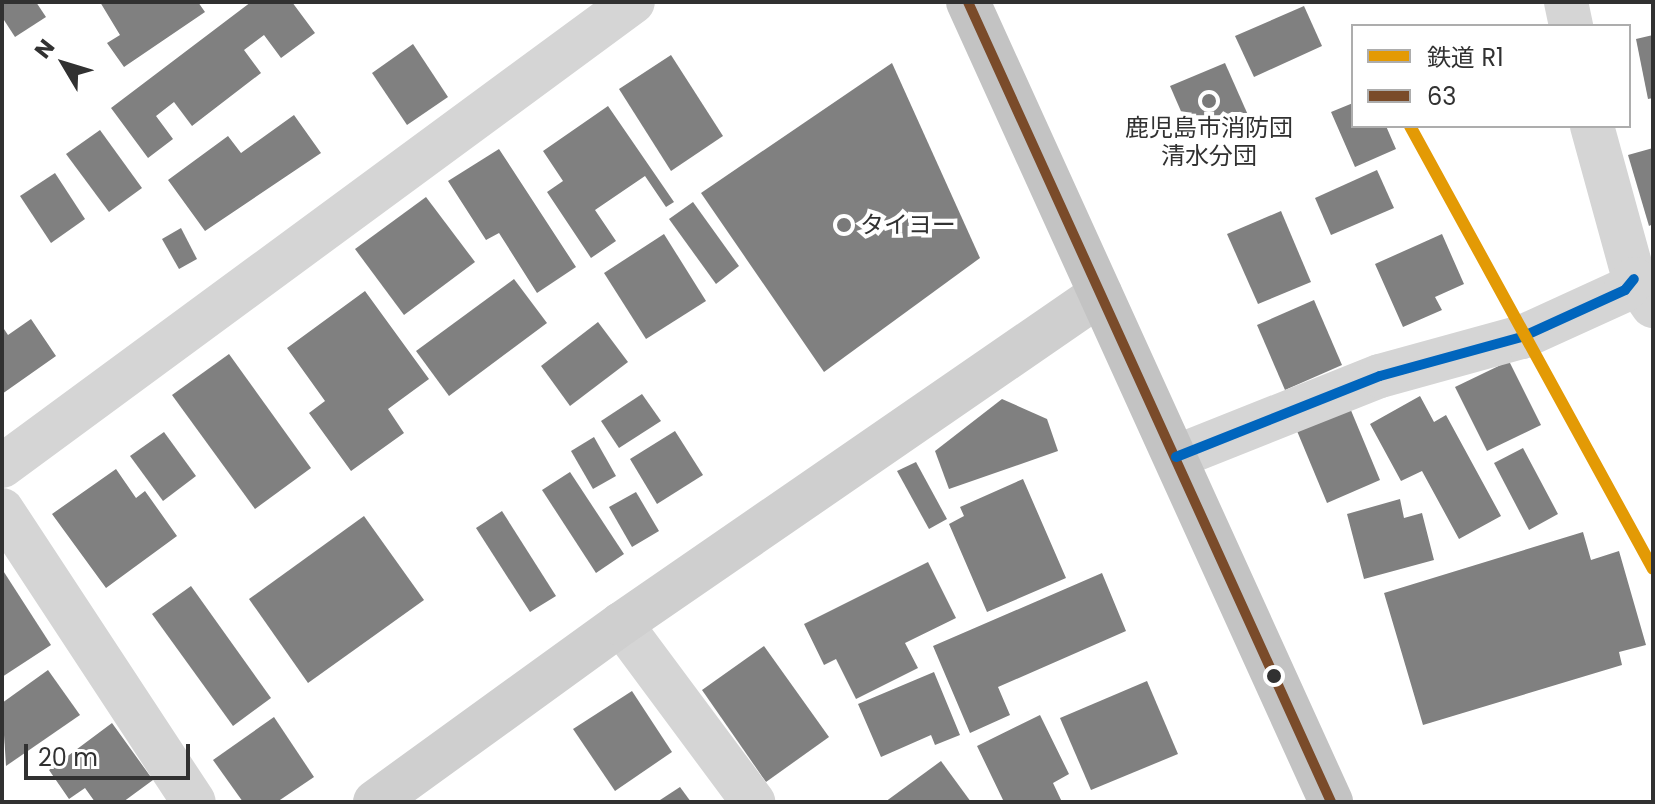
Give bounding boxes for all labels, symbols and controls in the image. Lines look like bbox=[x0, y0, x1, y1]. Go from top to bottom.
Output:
north arrow bbox=[24, 24, 104, 104]
legend bbox=[1351, 24, 1631, 128]
text: N bbox=[27, 33, 62, 65]
text: 鉄道 R1 bbox=[1427, 41, 1504, 74]
text: 63 bbox=[1427, 80, 1456, 113]
marker: 鹿児島市消防団 清水分団 bbox=[1200, 92, 1218, 110]
place label: 鹿児島市消防団 清水分団 bbox=[1125, 114, 1293, 170]
place label: タイヨー bbox=[860, 211, 956, 239]
marker: タイヨー bbox=[835, 216, 853, 234]
unlabelled marker bbox=[1266, 668, 1282, 684]
scale bar bbox=[28, 728, 194, 778]
text: 20 m bbox=[38, 741, 98, 774]

